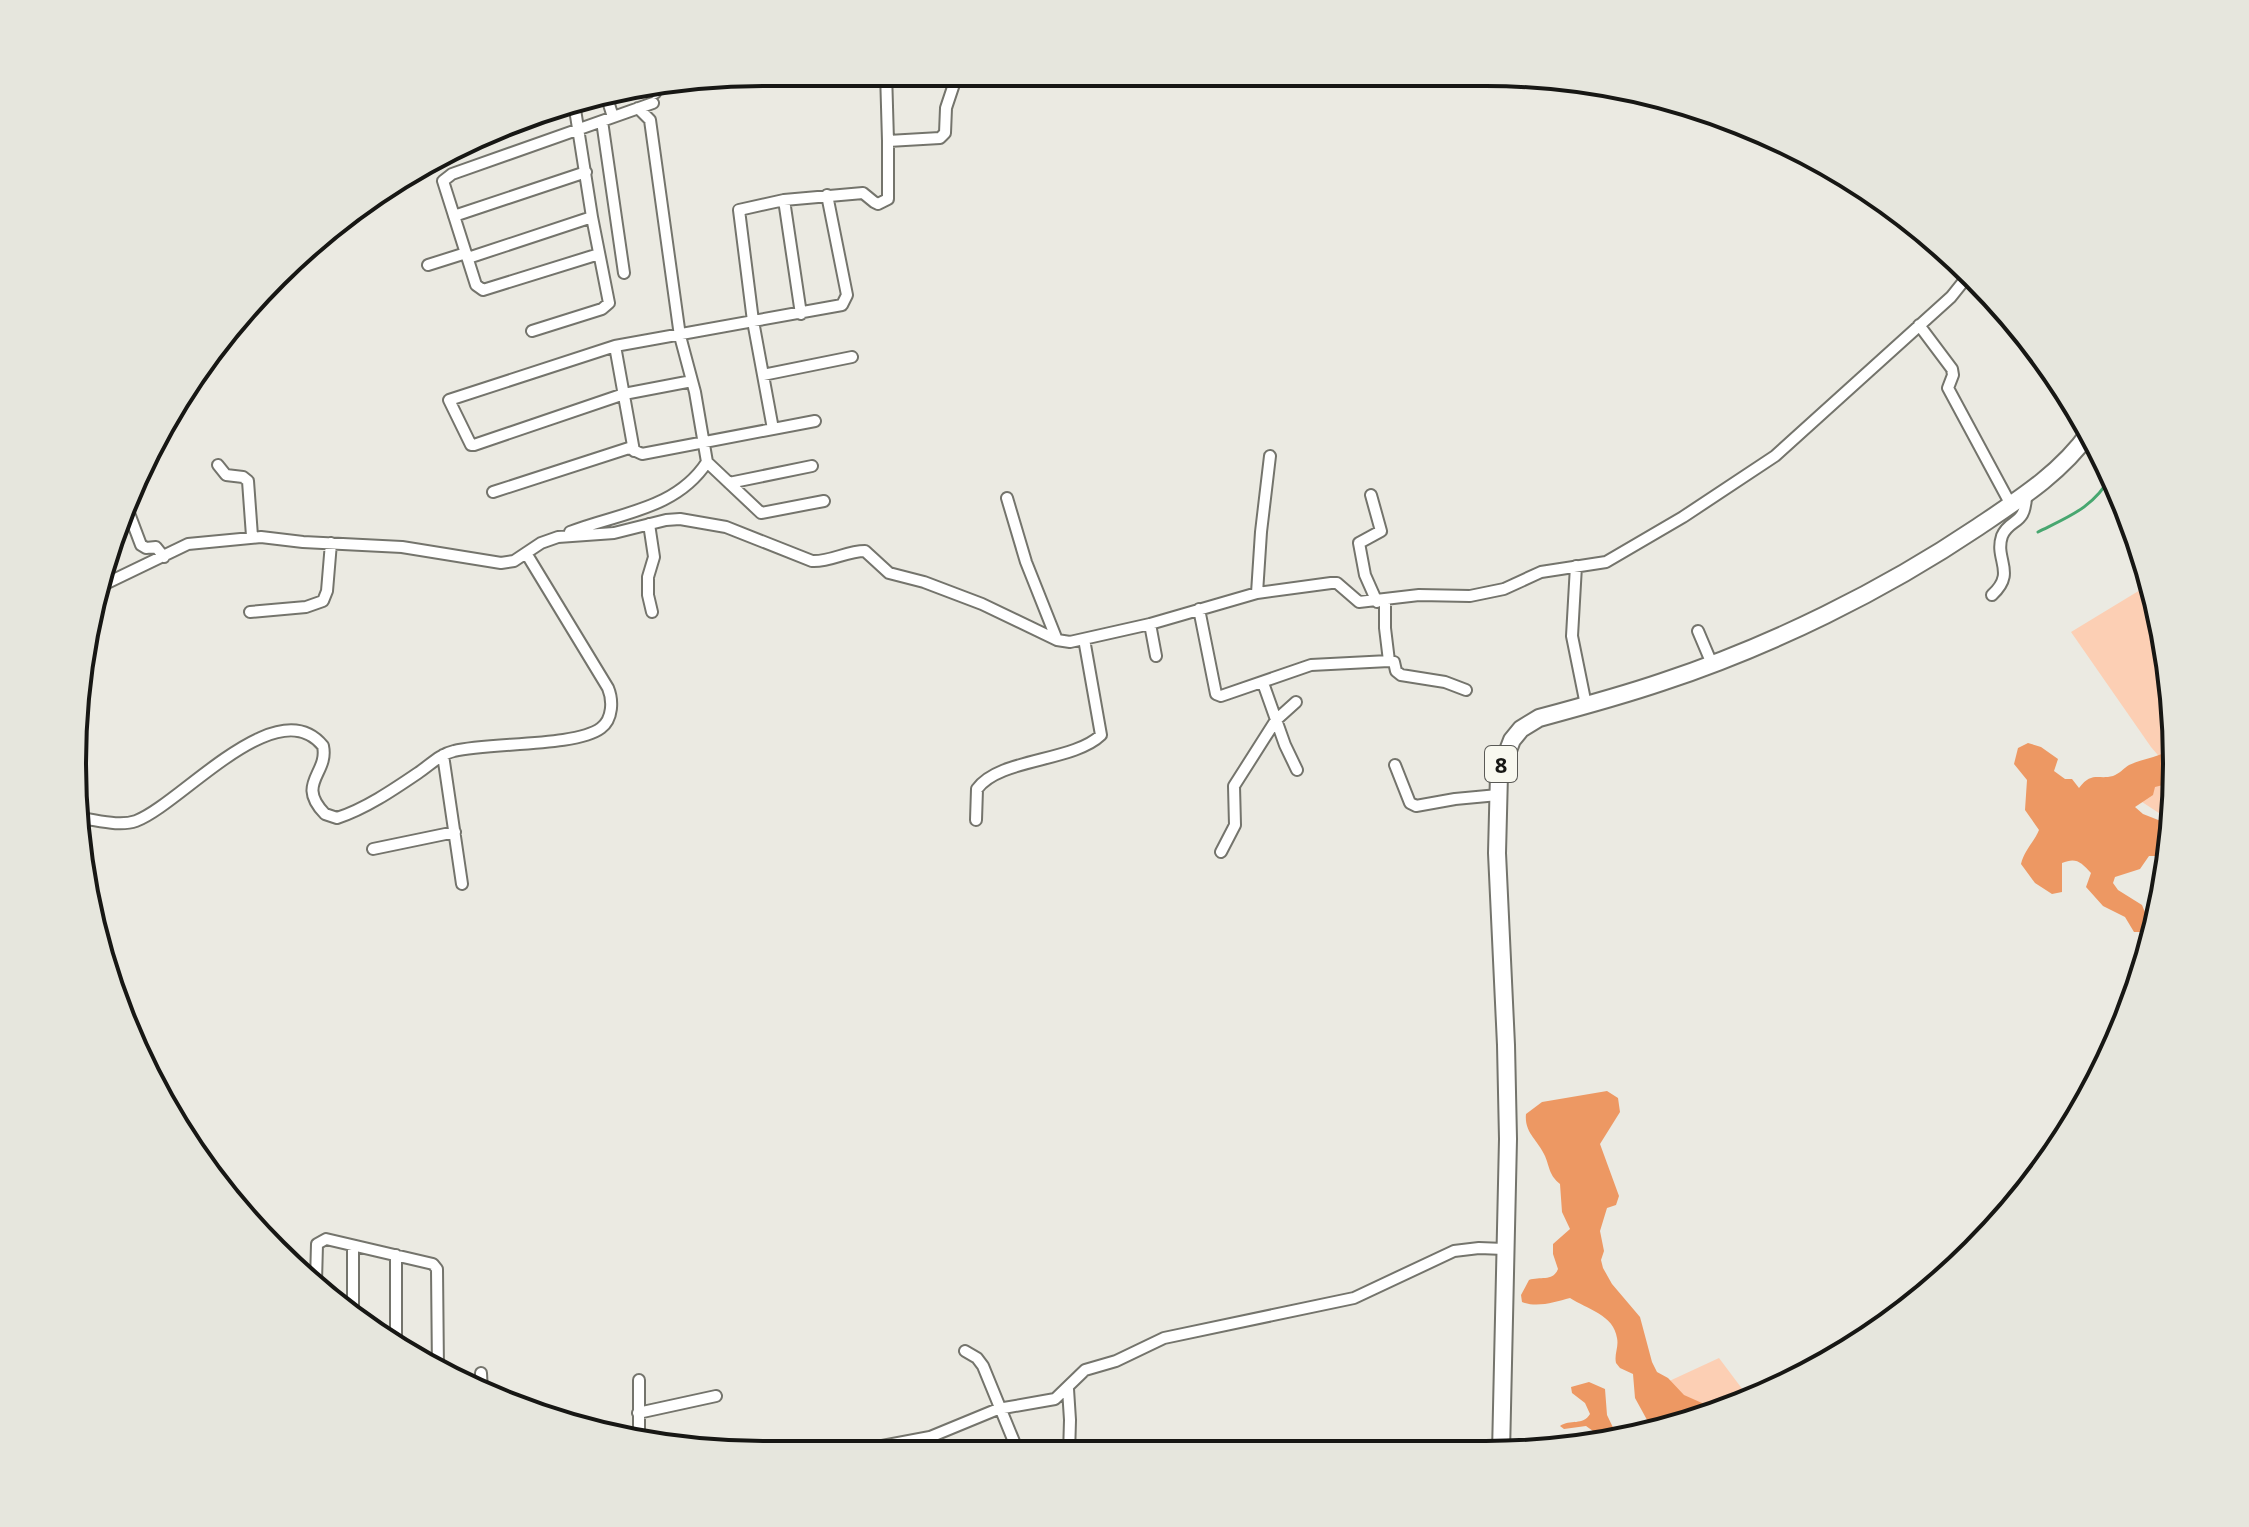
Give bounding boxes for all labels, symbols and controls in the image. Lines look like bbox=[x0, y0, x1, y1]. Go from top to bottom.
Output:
road number: 8 bbox=[1485, 746, 1517, 782]

